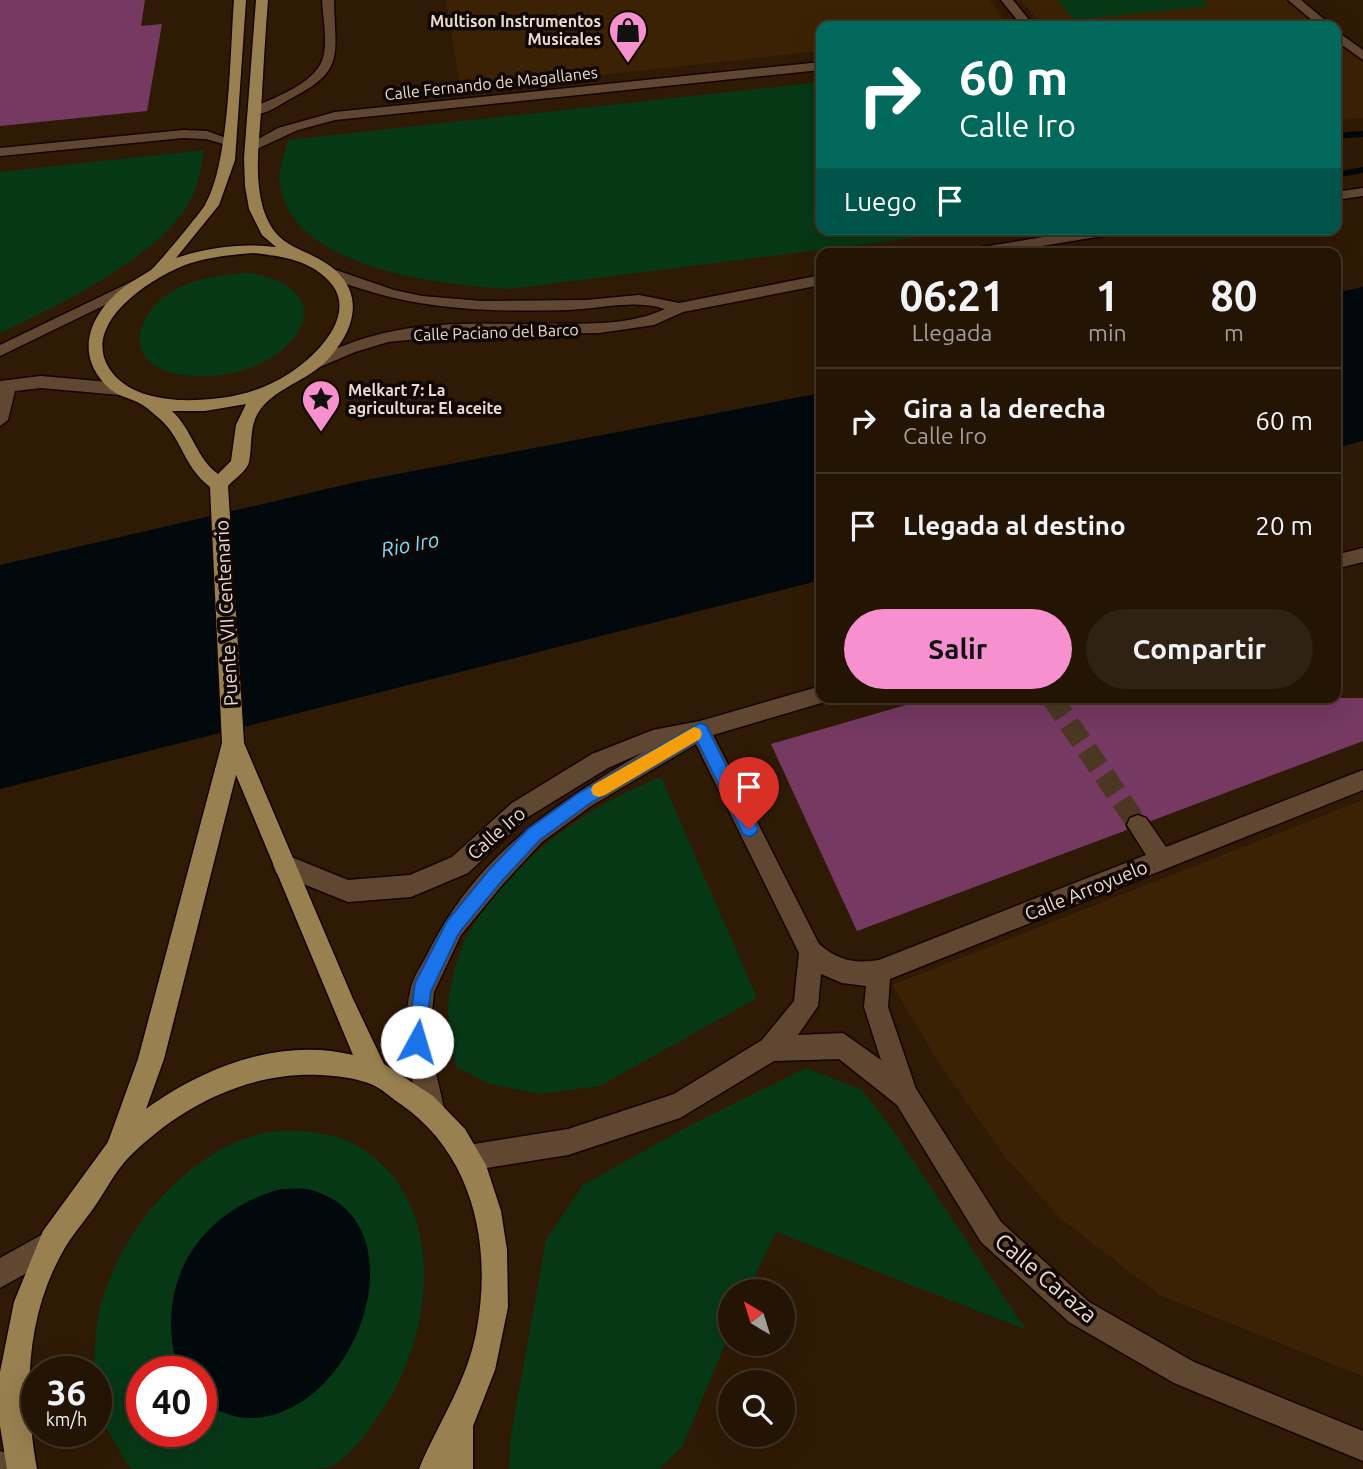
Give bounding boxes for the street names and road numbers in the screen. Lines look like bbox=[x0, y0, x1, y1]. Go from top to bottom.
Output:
street label: Calle Fernando de Magallanes bbox=[384, 63, 598, 103]
street label: Calle Paciano del Barco bbox=[413, 320, 579, 344]
street label: Puente VII Centenario bbox=[210, 519, 242, 707]
street label: Calle Iro bbox=[463, 802, 529, 864]
street label: Calle Arroyuelo bbox=[1021, 855, 1151, 925]
street label: Calle Caraza bbox=[990, 1228, 1102, 1327]

